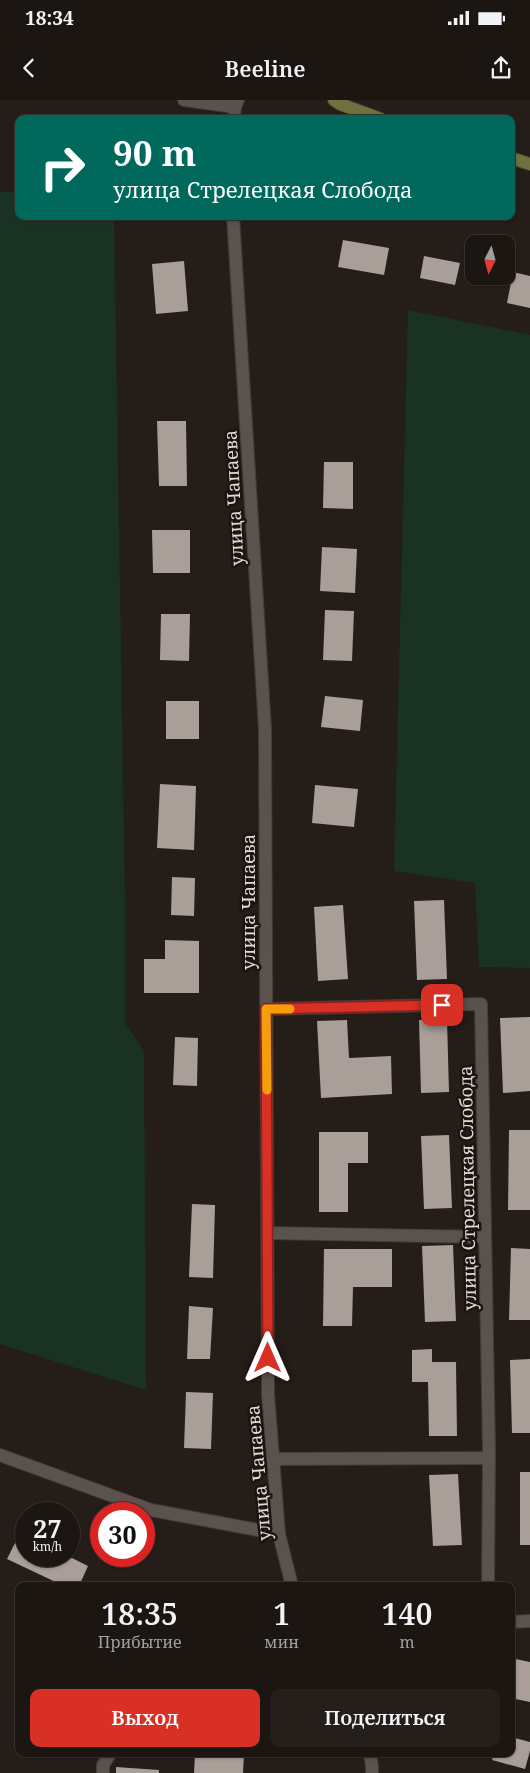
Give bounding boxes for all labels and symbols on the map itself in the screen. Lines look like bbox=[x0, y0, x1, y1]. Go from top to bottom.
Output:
north arrow bbox=[465, 235, 515, 285]
street label: улица Чапаева bbox=[217, 429, 249, 567]
street label: улица Чапаева bbox=[236, 834, 260, 970]
pin bbox=[421, 984, 463, 1026]
street label: улица Стрелецкая Слобода bbox=[453, 1065, 481, 1311]
position arrow bbox=[241, 1331, 293, 1383]
street label: улица Чапаева bbox=[240, 1404, 276, 1542]
speed limit sign: 30 bbox=[90, 1502, 155, 1567]

